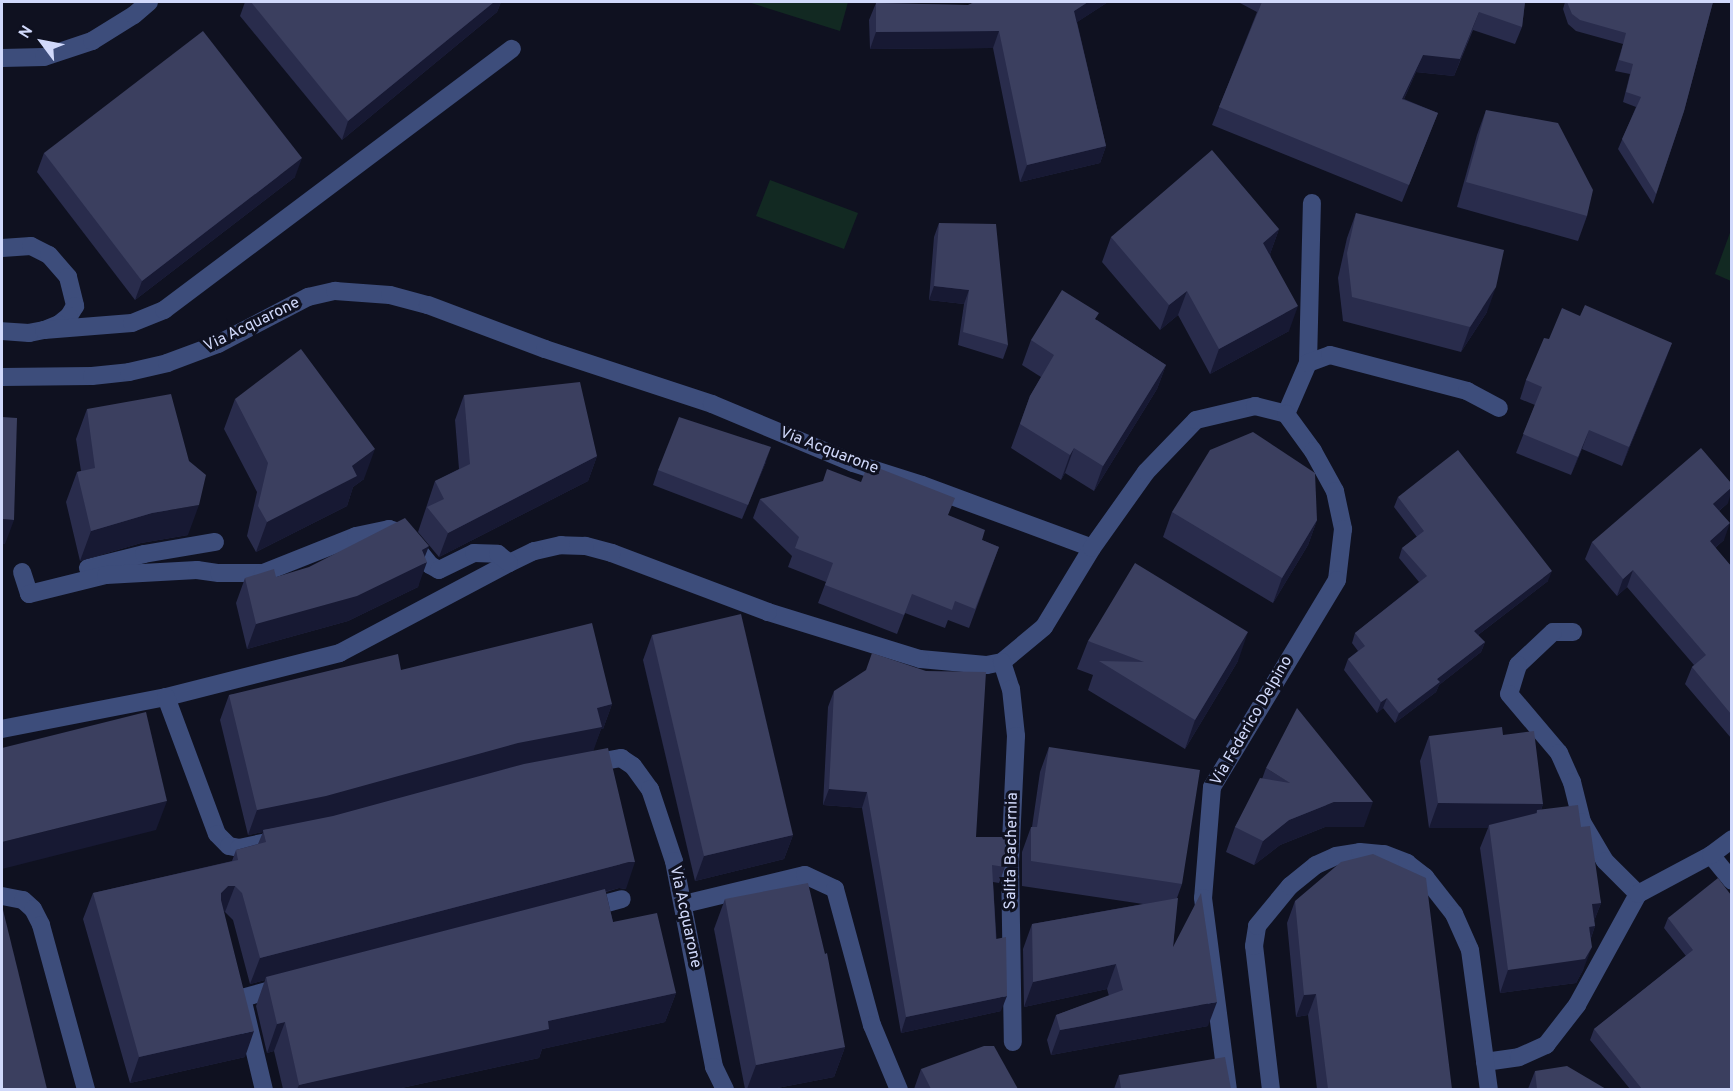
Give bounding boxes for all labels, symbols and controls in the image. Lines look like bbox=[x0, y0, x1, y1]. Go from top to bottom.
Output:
north arrow bbox=[12, 12, 72, 72]
text: N bbox=[15, 22, 38, 43]
street label: Via Acquarone bbox=[201, 293, 303, 357]
street label: Via Acquarone bbox=[777, 423, 881, 479]
street label: Via Federico Delpino bbox=[1207, 653, 1297, 789]
street label: Salita Bachernia bbox=[1001, 792, 1023, 910]
street label: Via Acquarone bbox=[665, 864, 705, 970]

